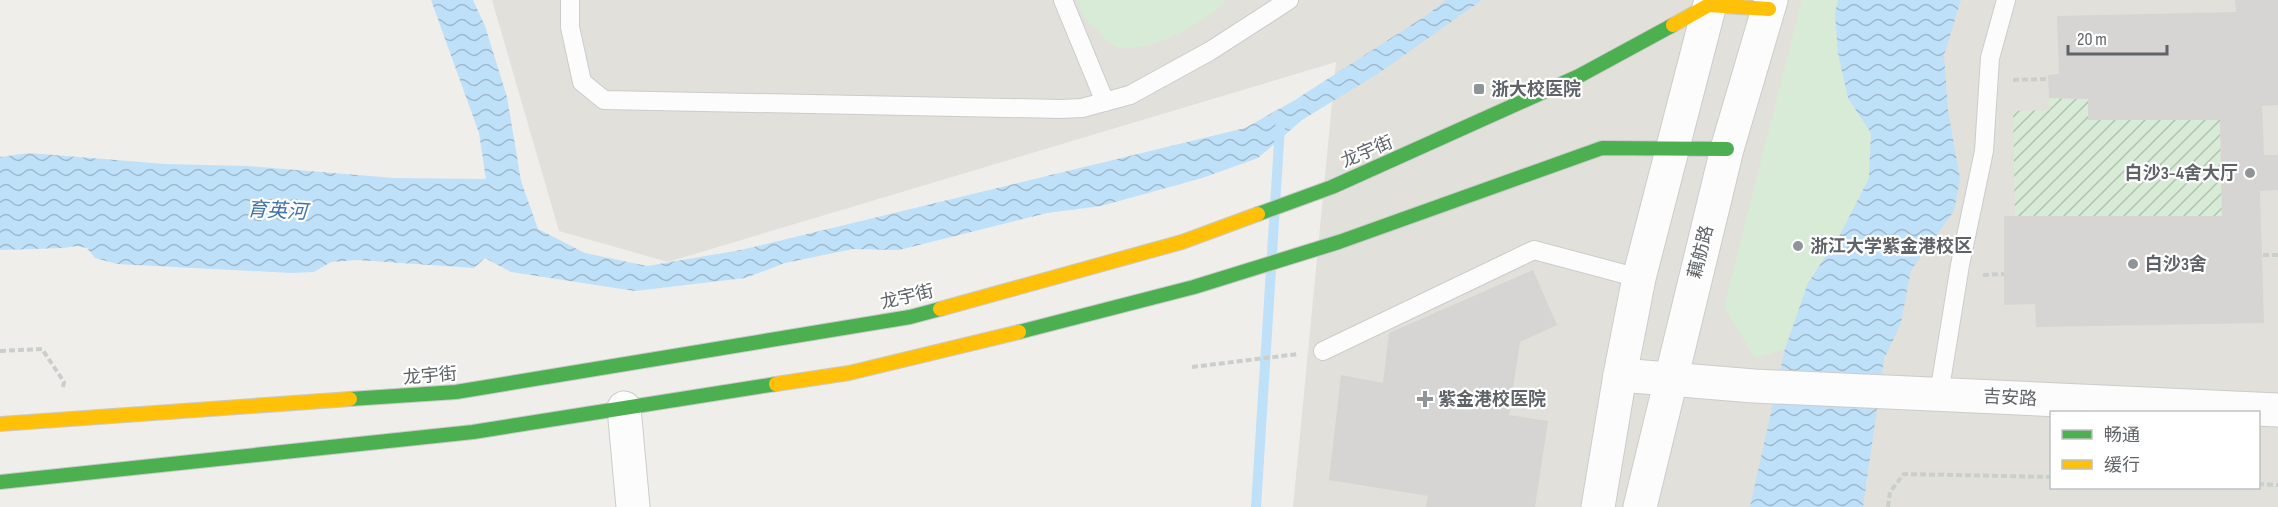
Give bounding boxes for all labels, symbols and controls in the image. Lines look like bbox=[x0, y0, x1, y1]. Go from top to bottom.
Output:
scale bar bbox=[2068, 18, 2167, 56]
text: 20 m bbox=[2077, 29, 2107, 50]
place label: 浙大校医院 bbox=[1491, 79, 1581, 100]
marker: 浙大校医院 bbox=[1472, 82, 1486, 96]
street label: 龙宇街 bbox=[1338, 132, 1396, 172]
place label: 白沙3-4舍大厅 bbox=[2125, 163, 2238, 184]
marker: 白沙3-4舍大厅 bbox=[2243, 166, 2257, 180]
water label: 育英河 bbox=[246, 197, 312, 225]
street label: 藕舫路 bbox=[1684, 223, 1718, 281]
place label: 浙江大学紫金港校区 bbox=[1810, 236, 1972, 257]
marker: 浙江大学紫金港校区 bbox=[1791, 239, 1805, 253]
place label: 白沙3舍 bbox=[2145, 254, 2207, 275]
marker: 白沙3舍 bbox=[2126, 257, 2140, 271]
street label: 龙宇街 bbox=[878, 281, 936, 313]
street label: 龙宇街 bbox=[402, 363, 458, 389]
street label: 吉安路 bbox=[1982, 386, 2038, 410]
place label: 紫金港校医院 bbox=[1438, 389, 1546, 410]
marker: 紫金港校医院 bbox=[1416, 390, 1434, 408]
legend bbox=[2050, 411, 2260, 489]
text: 畅通 bbox=[2104, 425, 2140, 446]
text: 缓行 bbox=[2104, 455, 2140, 476]

